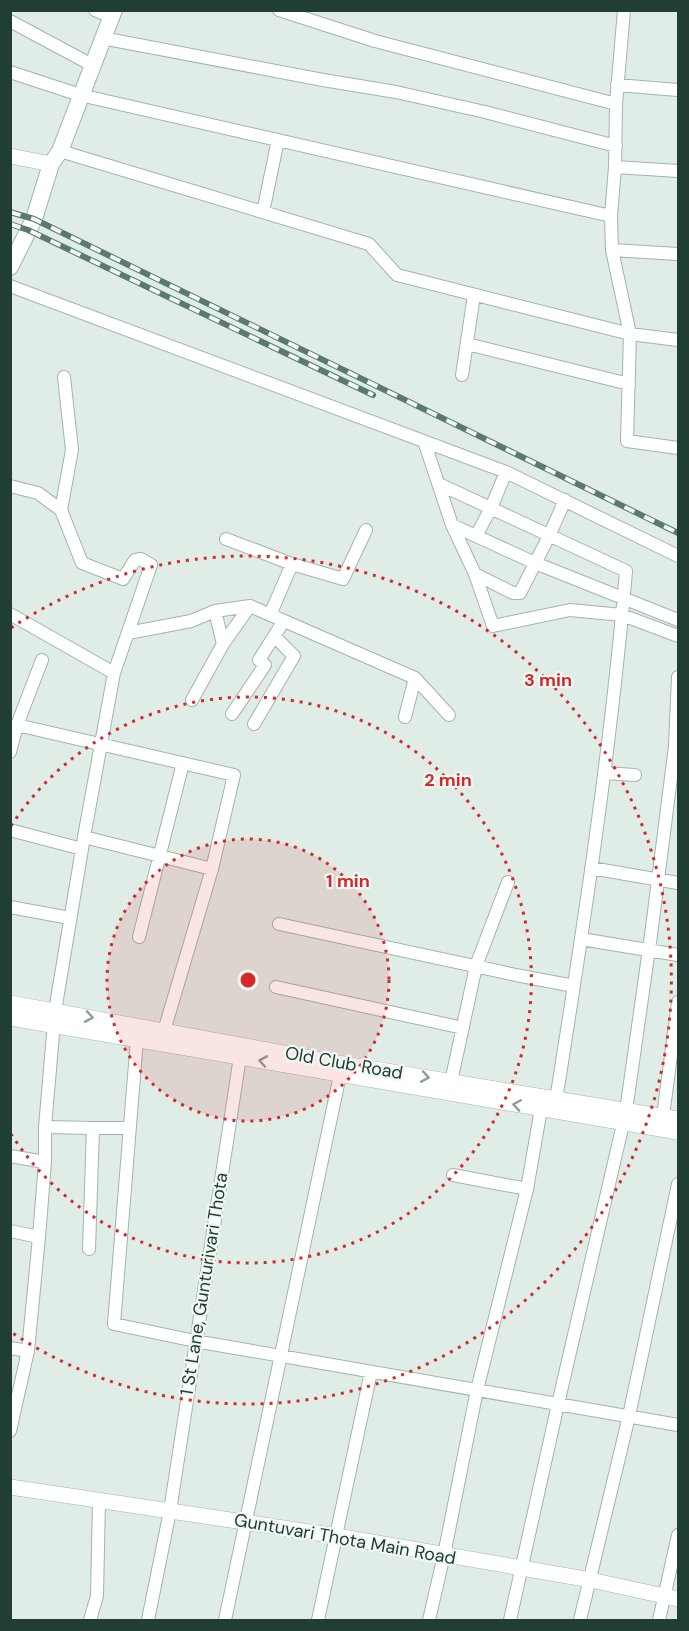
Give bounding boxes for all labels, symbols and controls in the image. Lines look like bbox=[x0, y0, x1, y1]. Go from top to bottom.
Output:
text: 3 min bbox=[524, 668, 572, 692]
text: 2 min bbox=[424, 768, 472, 792]
text: 1 min bbox=[326, 869, 370, 893]
centre of rings bbox=[238, 970, 258, 990]
one-way arrow bbox=[83, 1010, 93, 1023]
street label: Old Club Road bbox=[283, 1041, 405, 1085]
one-way arrow bbox=[258, 1055, 268, 1068]
one-way arrow bbox=[421, 1071, 430, 1083]
one-way arrow bbox=[512, 1100, 522, 1112]
street label: 1 St Lane, Gunturivari Thota bbox=[175, 1171, 233, 1397]
street label: Guntuvari Thota Main Road bbox=[232, 1508, 458, 1570]

